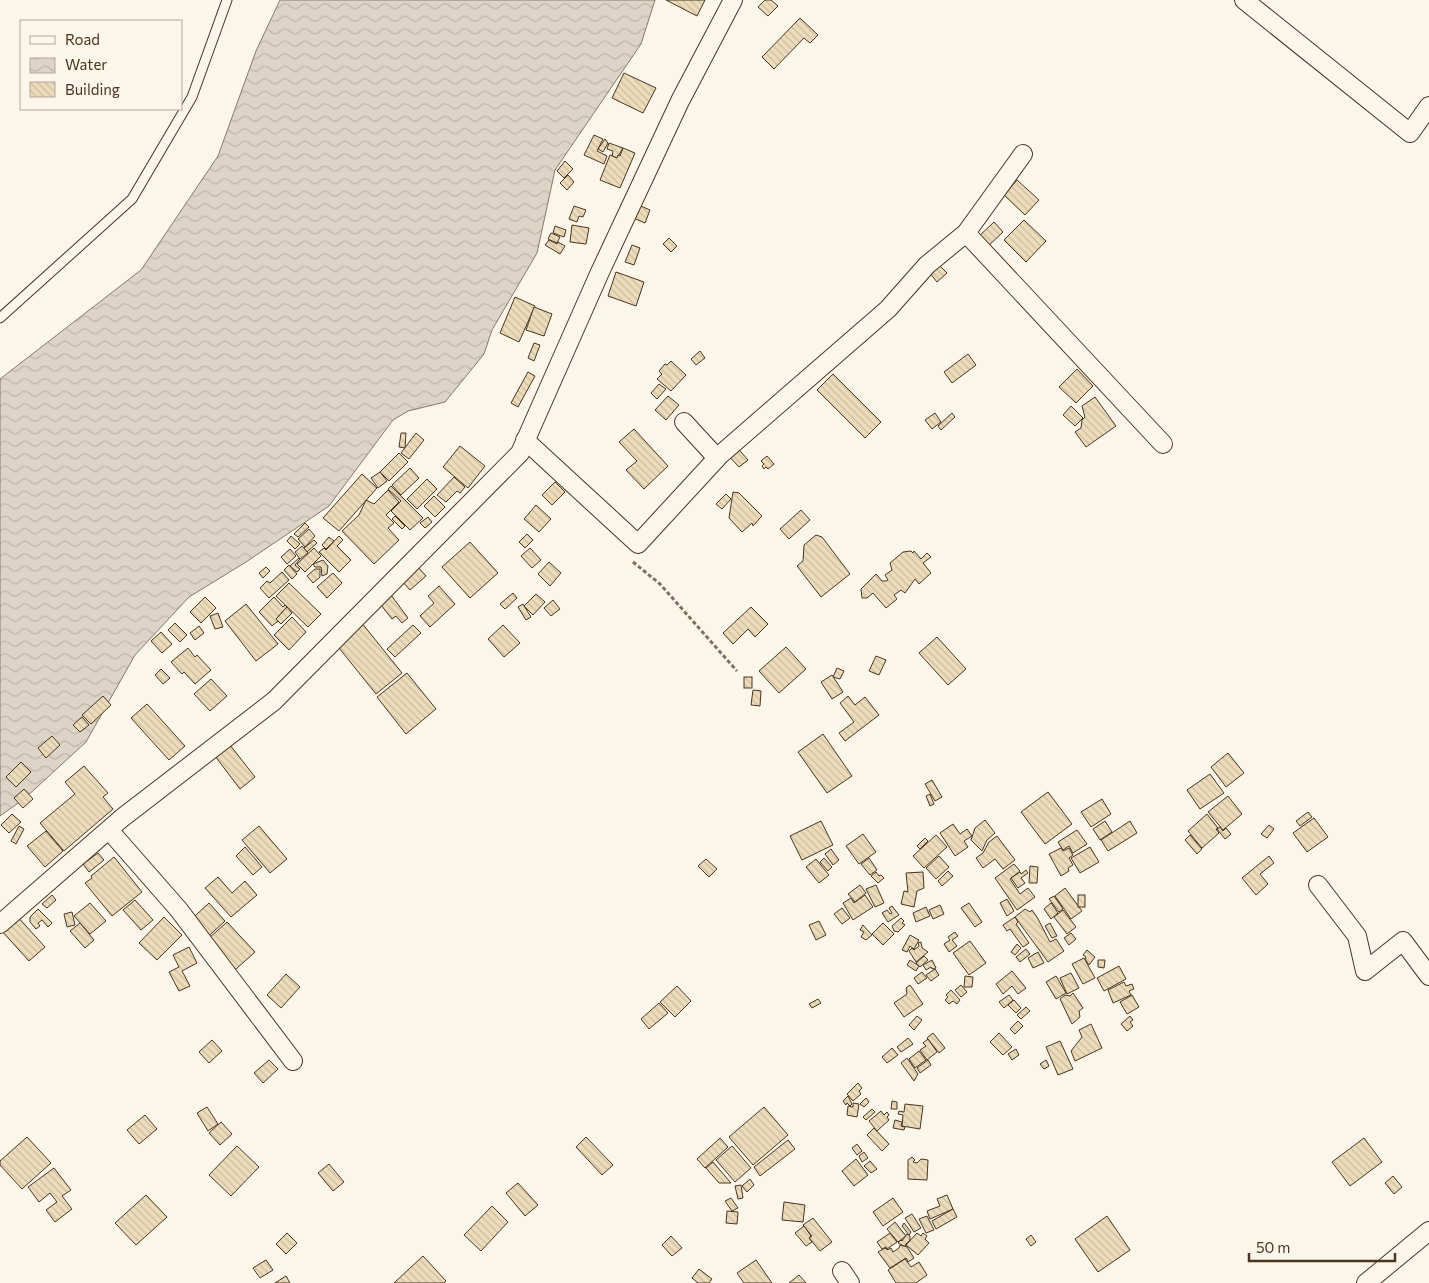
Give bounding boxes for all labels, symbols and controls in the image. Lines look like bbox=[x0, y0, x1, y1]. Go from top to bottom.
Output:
legend bbox=[20, 20, 182, 110]
text: Road bbox=[65, 30, 100, 48]
text: Water bbox=[65, 55, 107, 73]
text: Building bbox=[65, 80, 120, 98]
scale bar bbox=[1249, 1230, 1395, 1262]
text: 50 m bbox=[1256, 1238, 1290, 1256]

